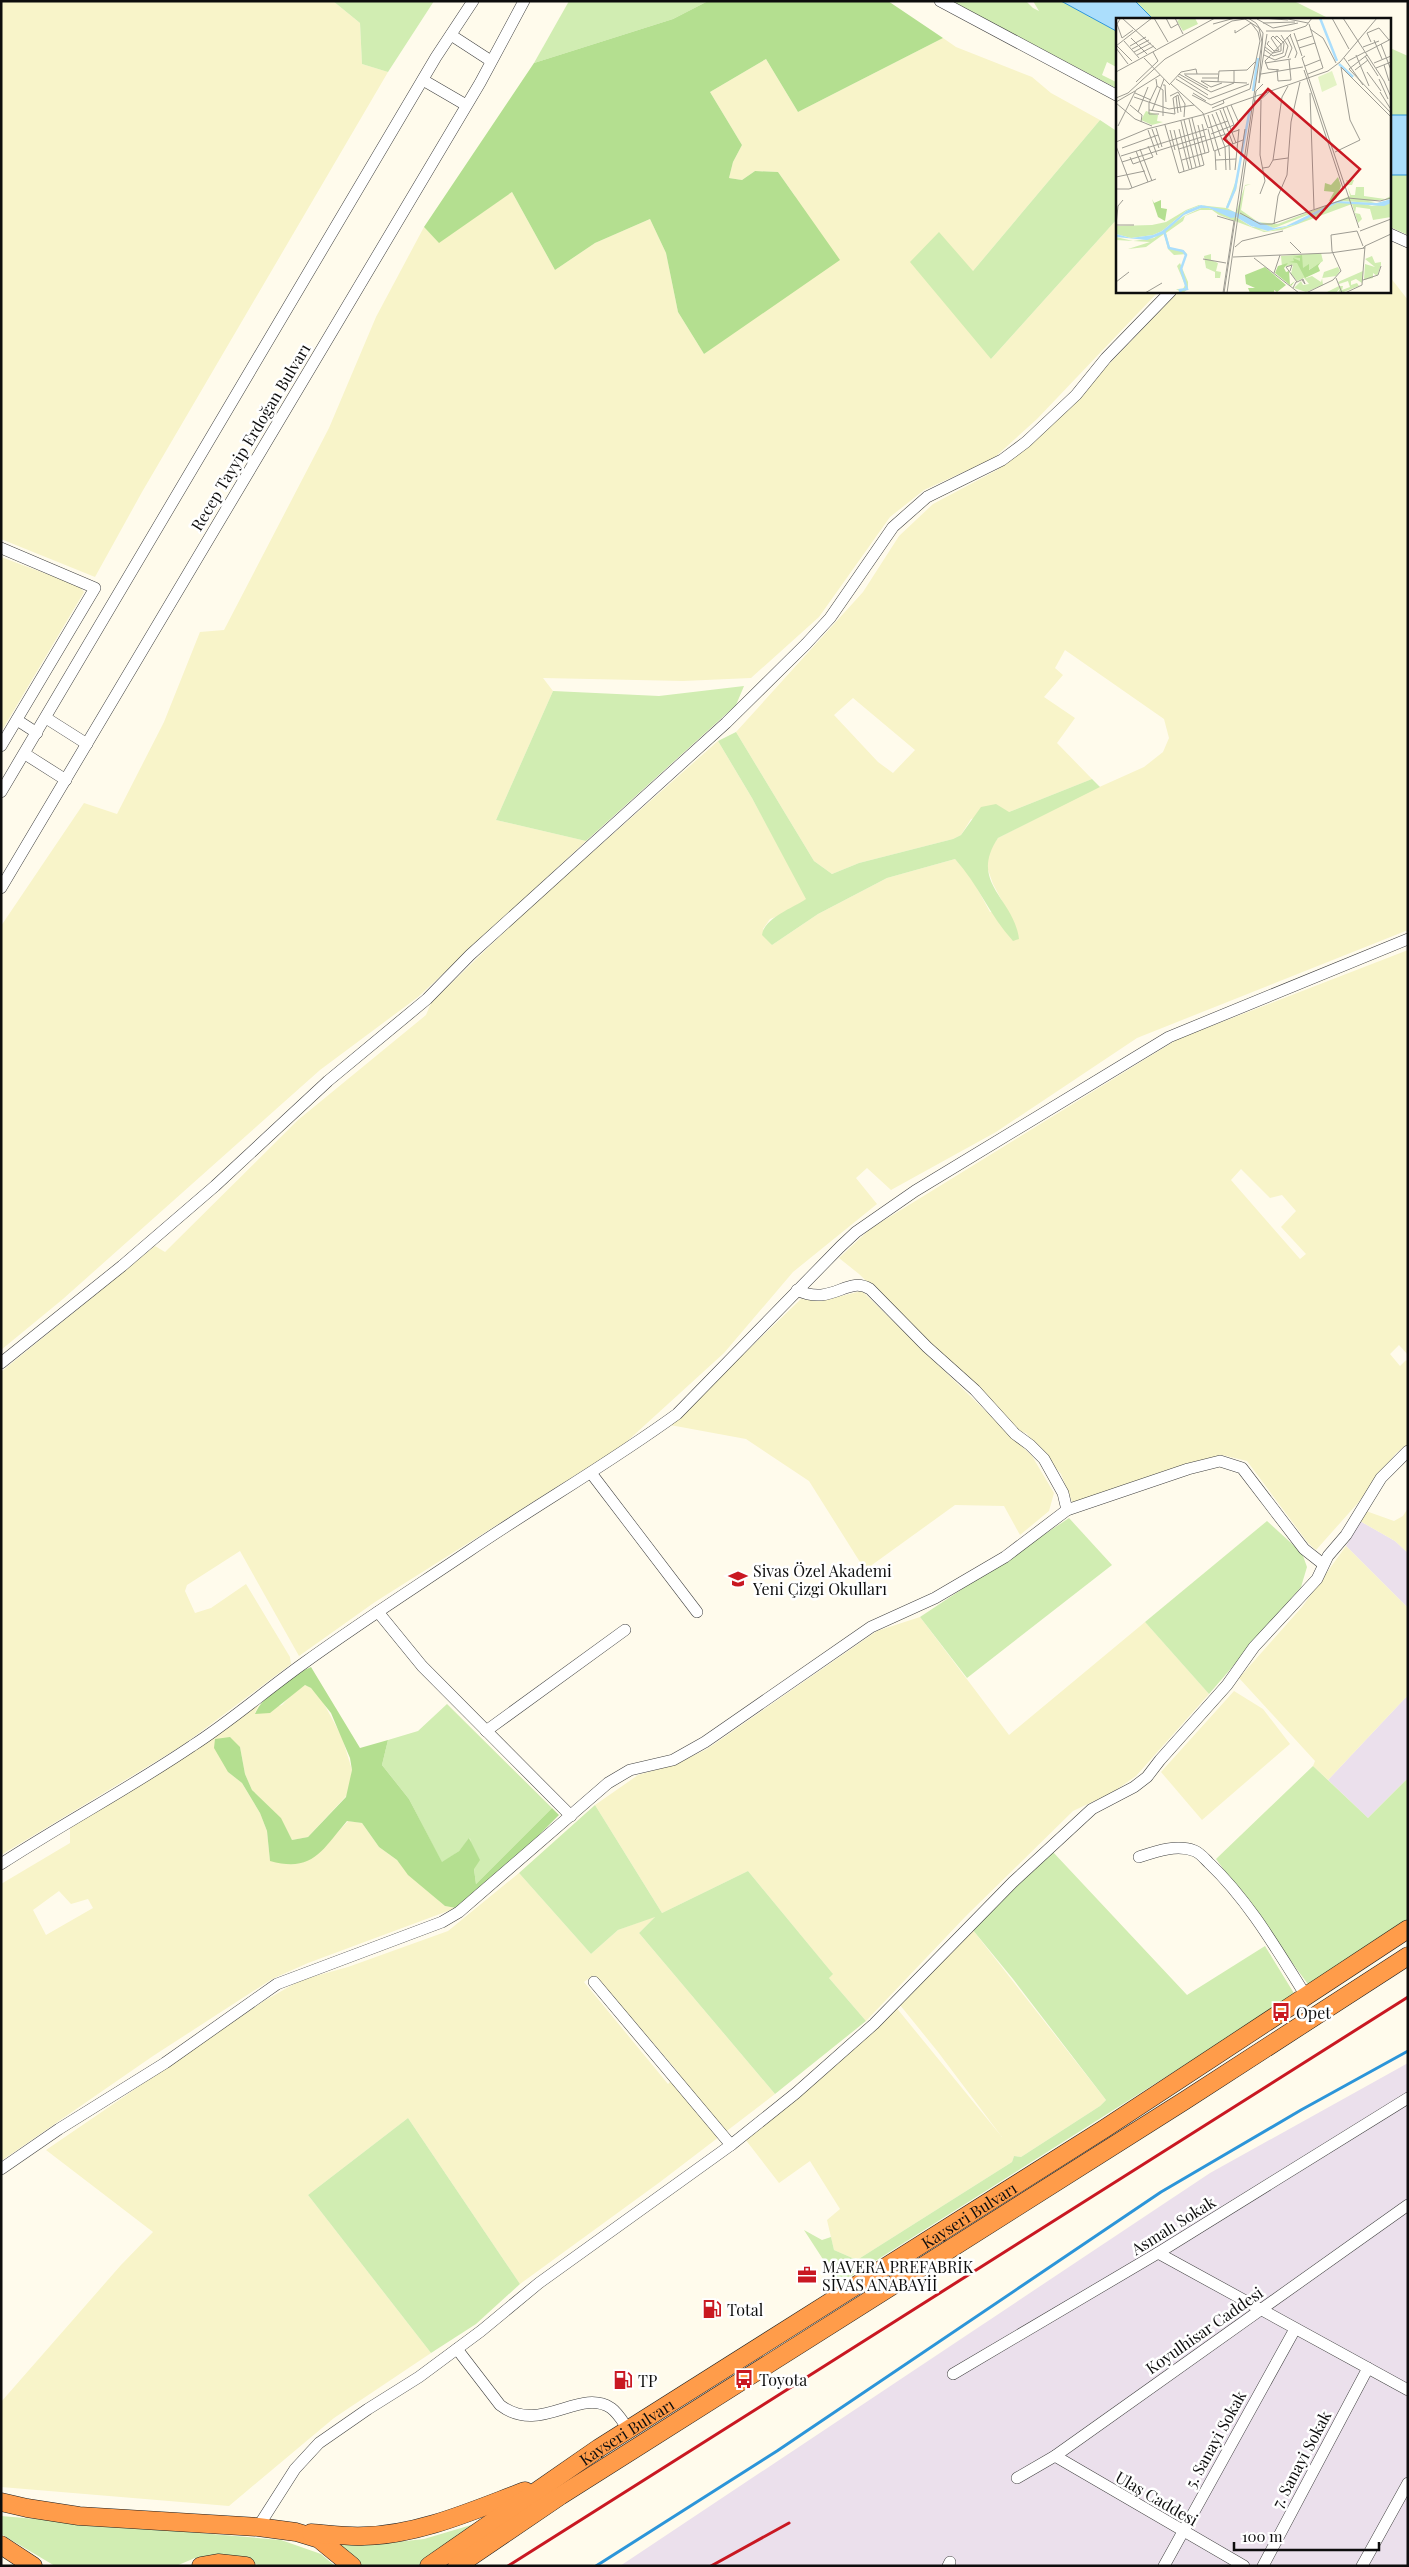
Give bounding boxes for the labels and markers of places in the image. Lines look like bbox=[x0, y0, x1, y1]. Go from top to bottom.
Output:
place label: Sivas Özel Akademi Yeni Çizgi Okulları bbox=[752, 1560, 892, 1599]
school or university icon: Sivas Özel Akademi Yeni Çizgi Okulları bbox=[727, 1568, 749, 1590]
bus stop icon: Opet bbox=[1270, 2001, 1292, 2023]
place label: Opet bbox=[1296, 2002, 1331, 2023]
place label: MAVERA PREFABRİK SİVAS ANABAYİİ bbox=[822, 2256, 974, 2295]
office icon: MAVERA PREFABRİK SİVAS ANABAYİİ bbox=[796, 2264, 818, 2286]
fuel station icon: Total bbox=[701, 2298, 723, 2320]
place label: Total bbox=[727, 2299, 764, 2320]
bus stop icon: Toyota bbox=[733, 2368, 755, 2390]
fuel station icon: TP bbox=[612, 2369, 634, 2391]
place label: Toyota bbox=[759, 2369, 807, 2390]
place label: TP bbox=[638, 2370, 657, 2391]

